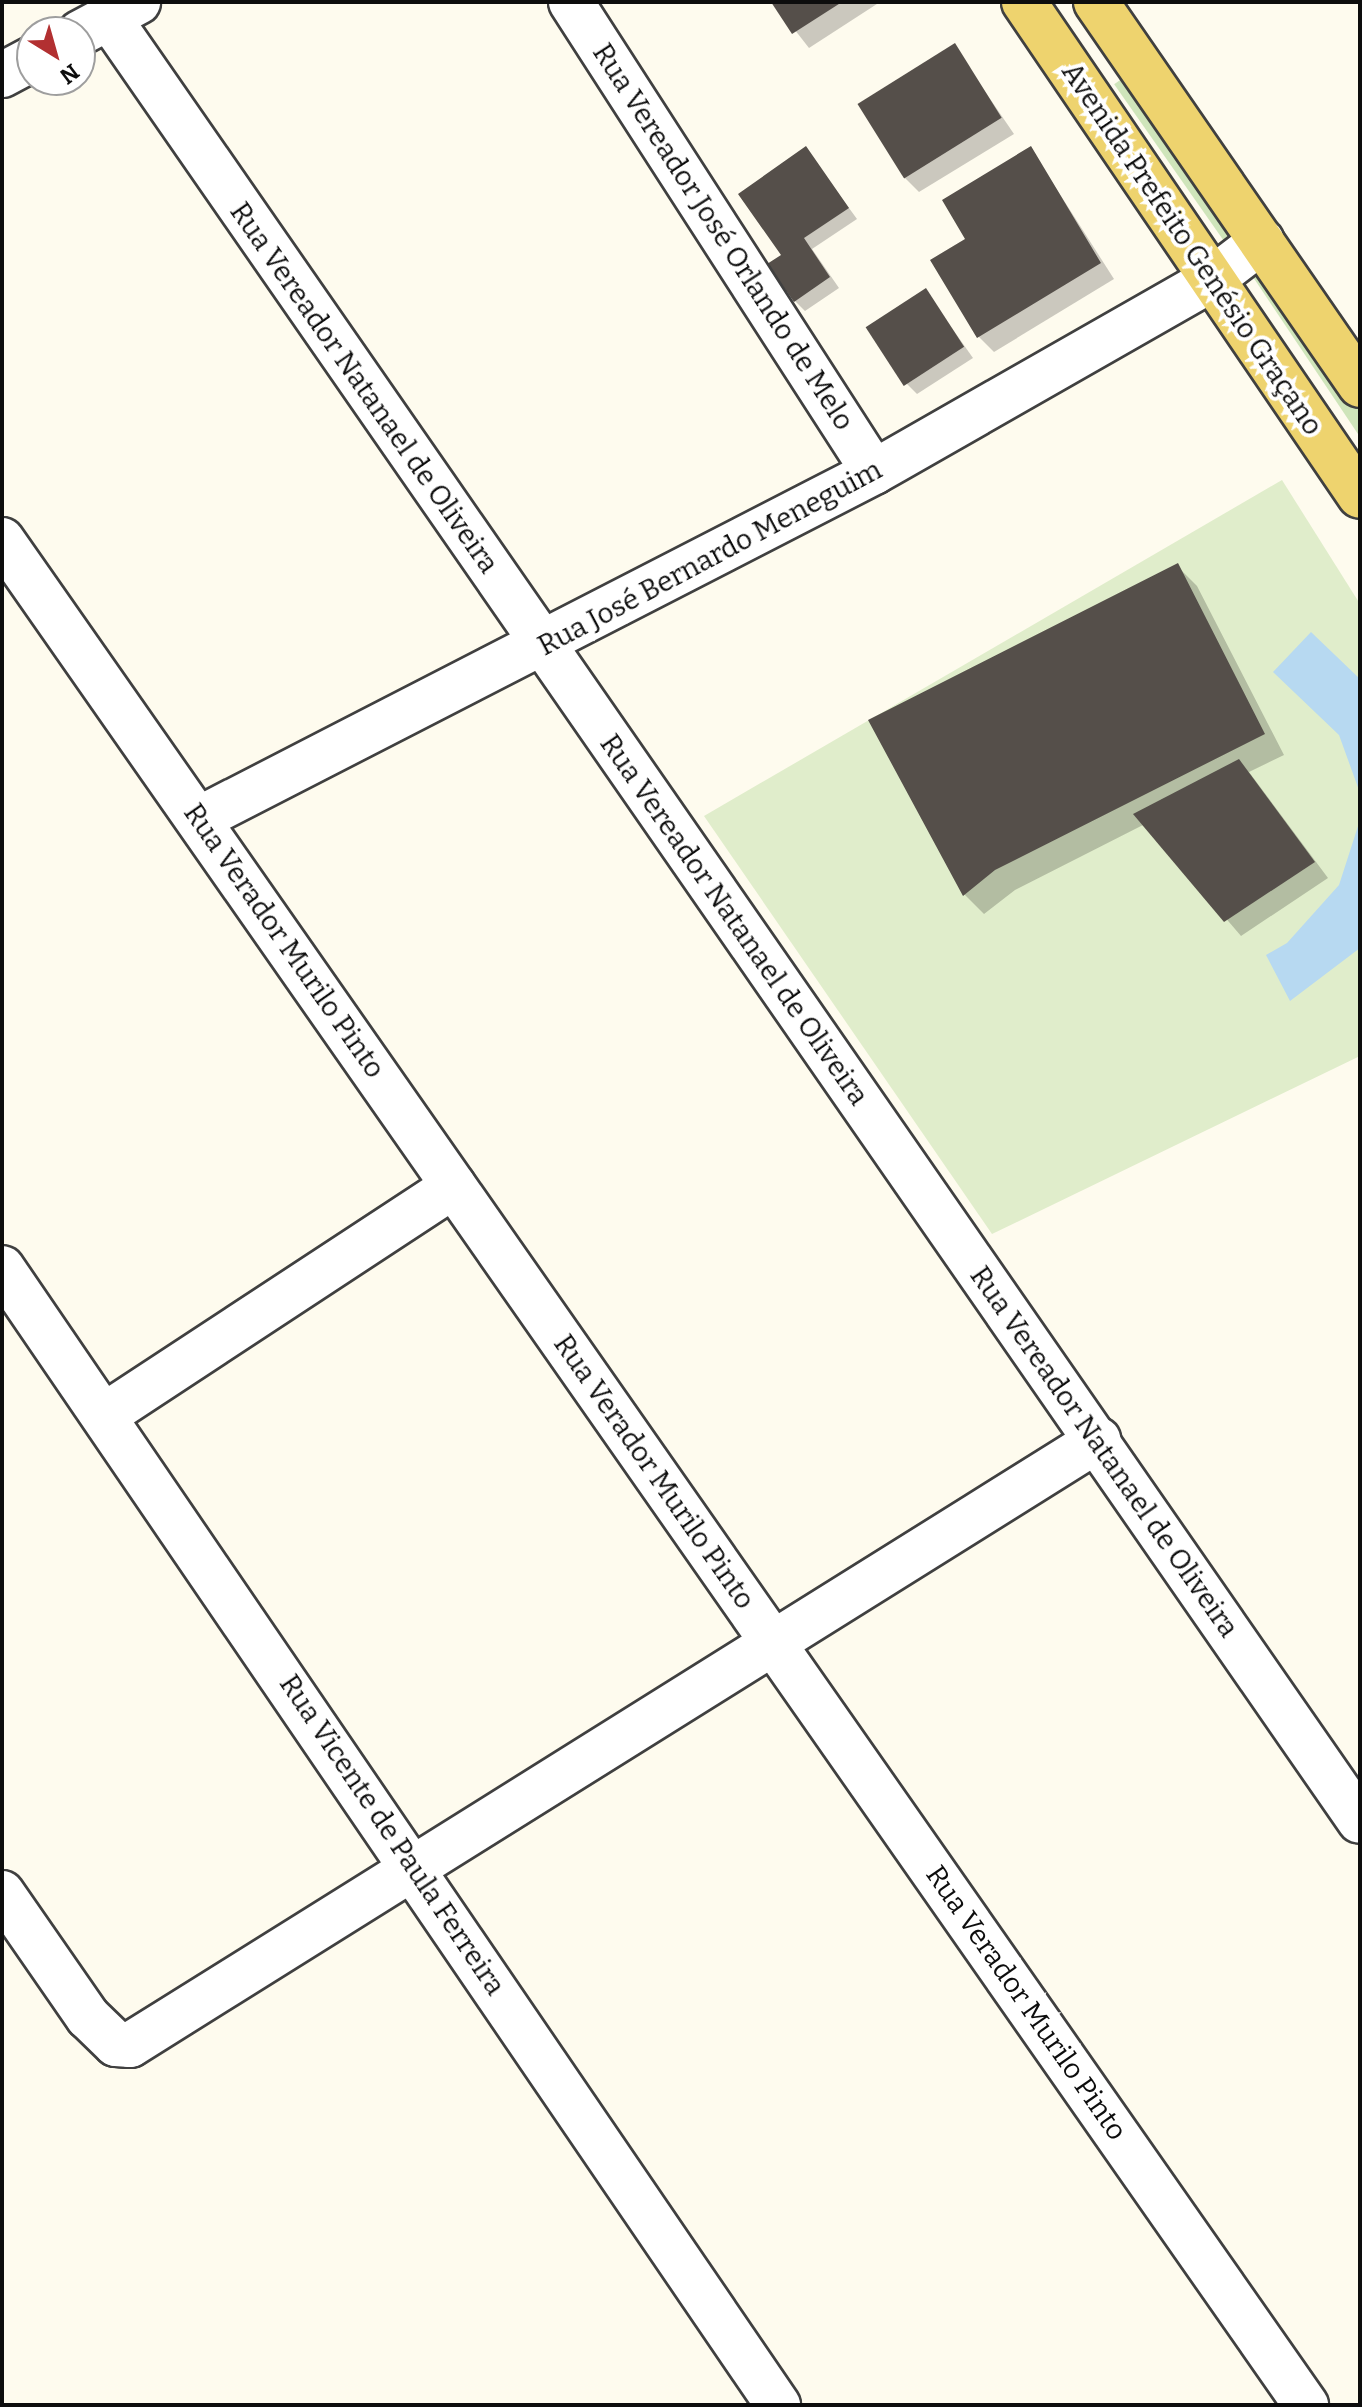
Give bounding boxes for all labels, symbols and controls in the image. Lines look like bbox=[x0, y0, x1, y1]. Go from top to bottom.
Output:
north arrow bbox=[16, 16, 96, 96]
street label: Rua Vereador José Orlando de Melo bbox=[585, 37, 861, 437]
street label: Avenida Prefeito Genésio Graçano bbox=[1054, 56, 1330, 442]
text: N bbox=[55, 58, 84, 90]
street label: Rua Vereador Natanael de Oliveira bbox=[223, 196, 505, 580]
street label: Rua José Bernardo Meneguim bbox=[532, 453, 888, 663]
street label: Rua Vereador Natanael de Oliveira bbox=[593, 728, 875, 1112]
street label: Rua Verador Murilo Pinto bbox=[176, 797, 392, 1085]
street label: Rua Vereador Natanael de Oliveira bbox=[963, 1260, 1245, 1644]
street label: Rua Verador Murilo Pinto bbox=[546, 1328, 762, 1616]
street label: Rua Vicente de Paula Ferreira bbox=[272, 1668, 512, 2002]
street label: Rua Verador Murilo Pinto bbox=[918, 1859, 1134, 2147]

